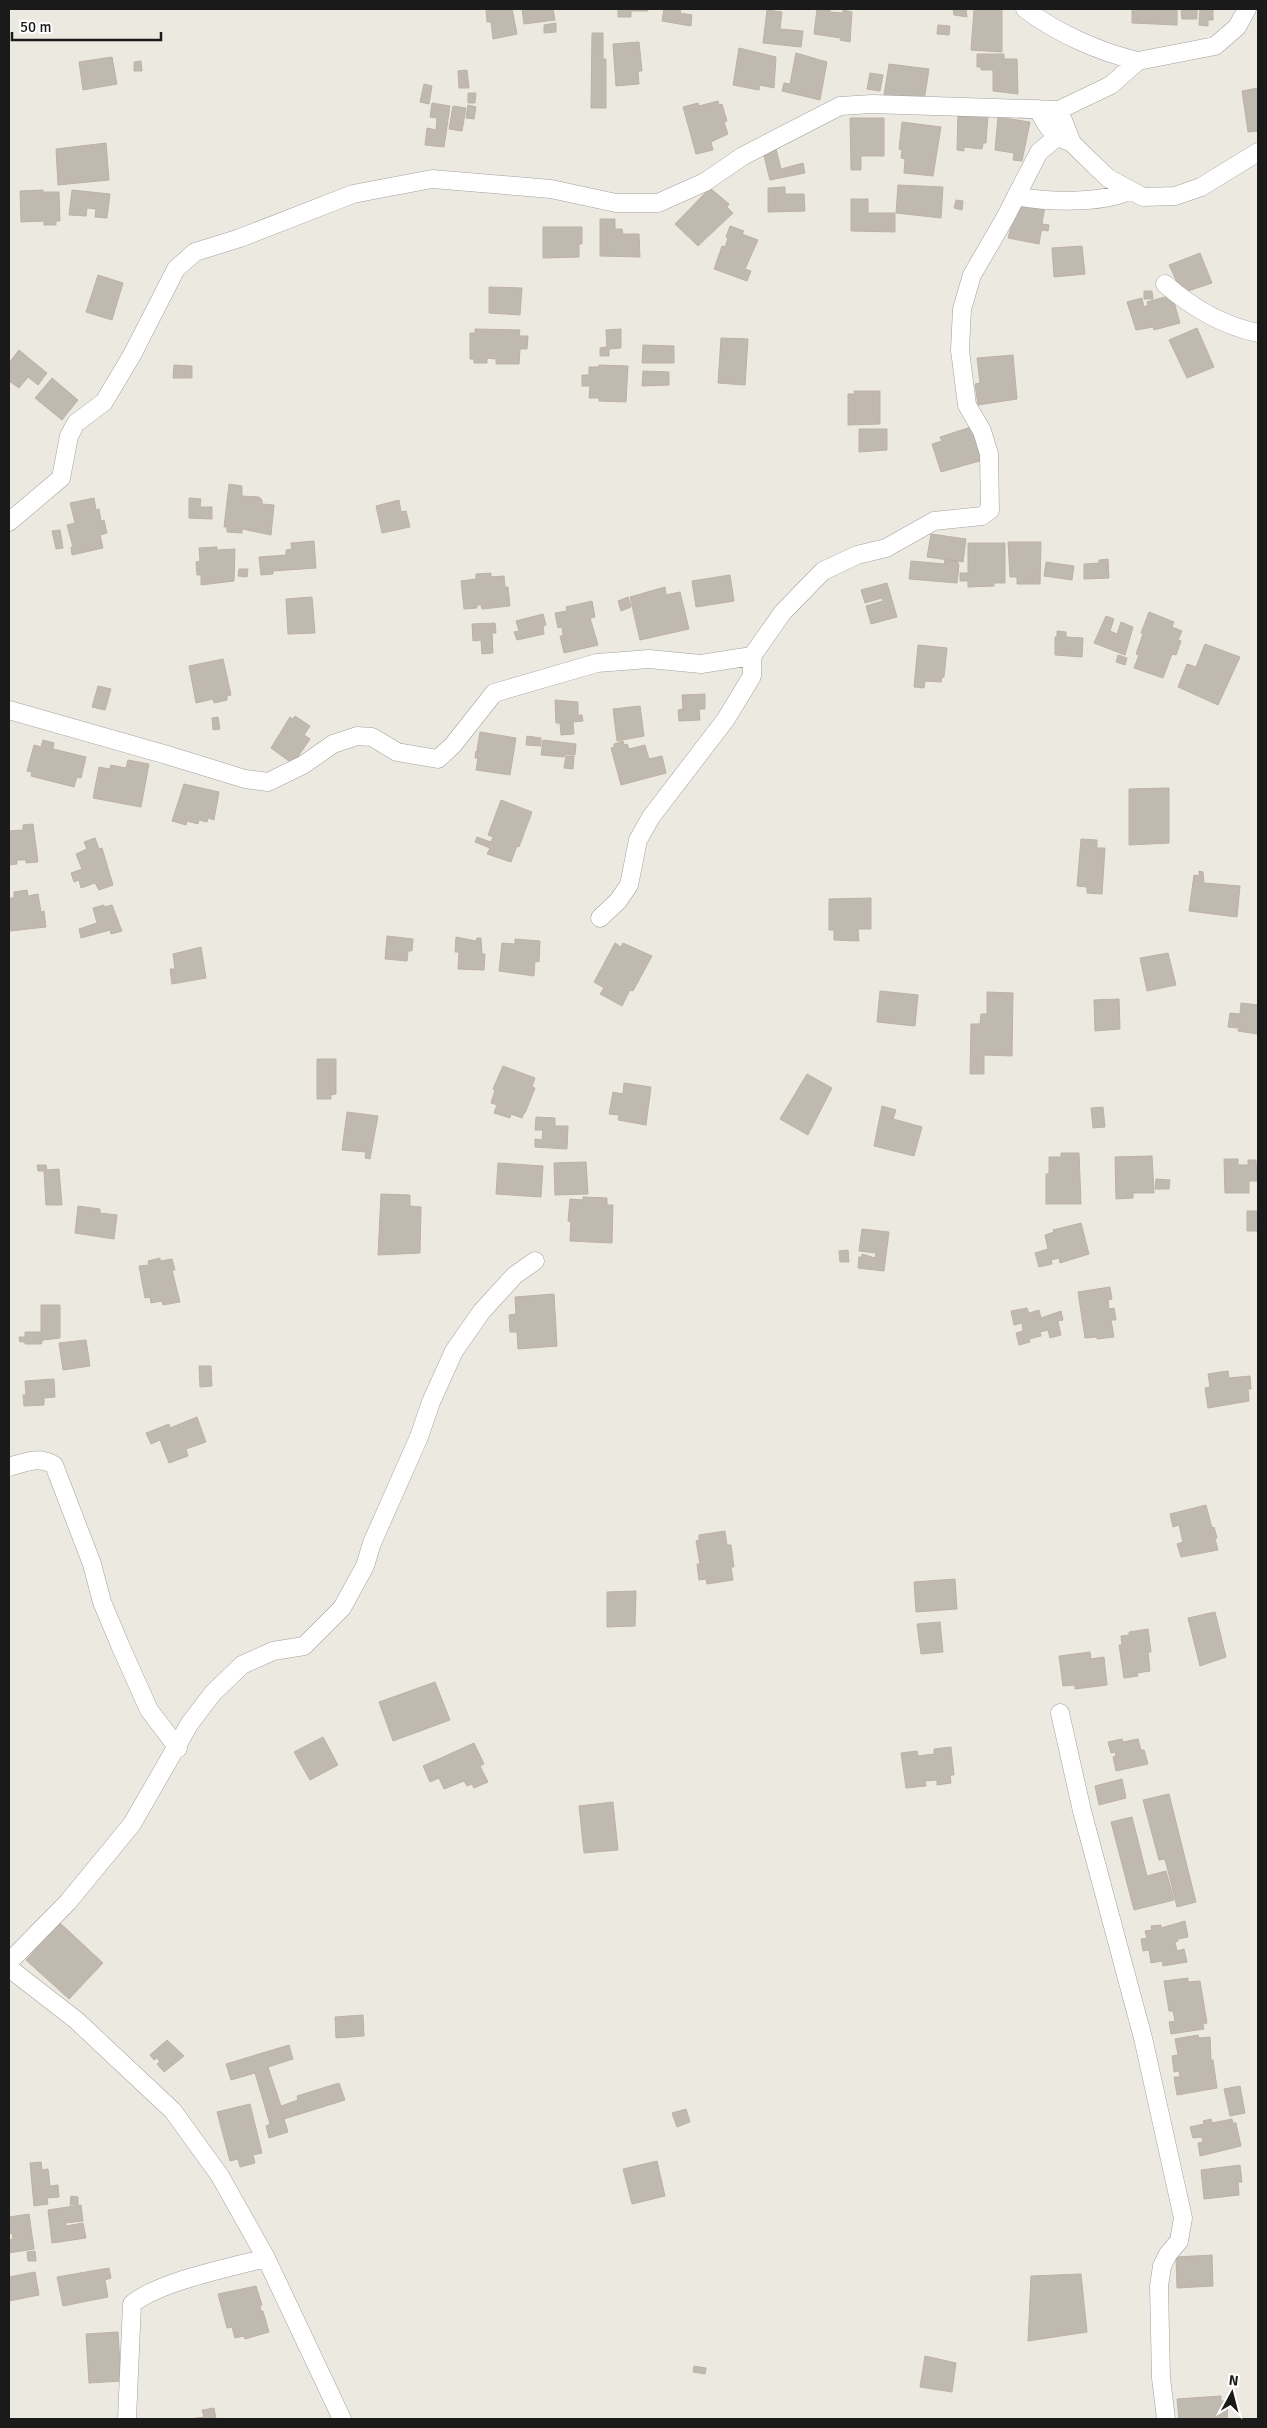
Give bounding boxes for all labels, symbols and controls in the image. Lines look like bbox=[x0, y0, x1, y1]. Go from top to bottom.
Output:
scale bar bbox=[12, 10, 161, 42]
text: 50 m bbox=[20, 18, 51, 36]
north arrow bbox=[1207, 2368, 1257, 2418]
text: N bbox=[1228, 2372, 1239, 2390]

